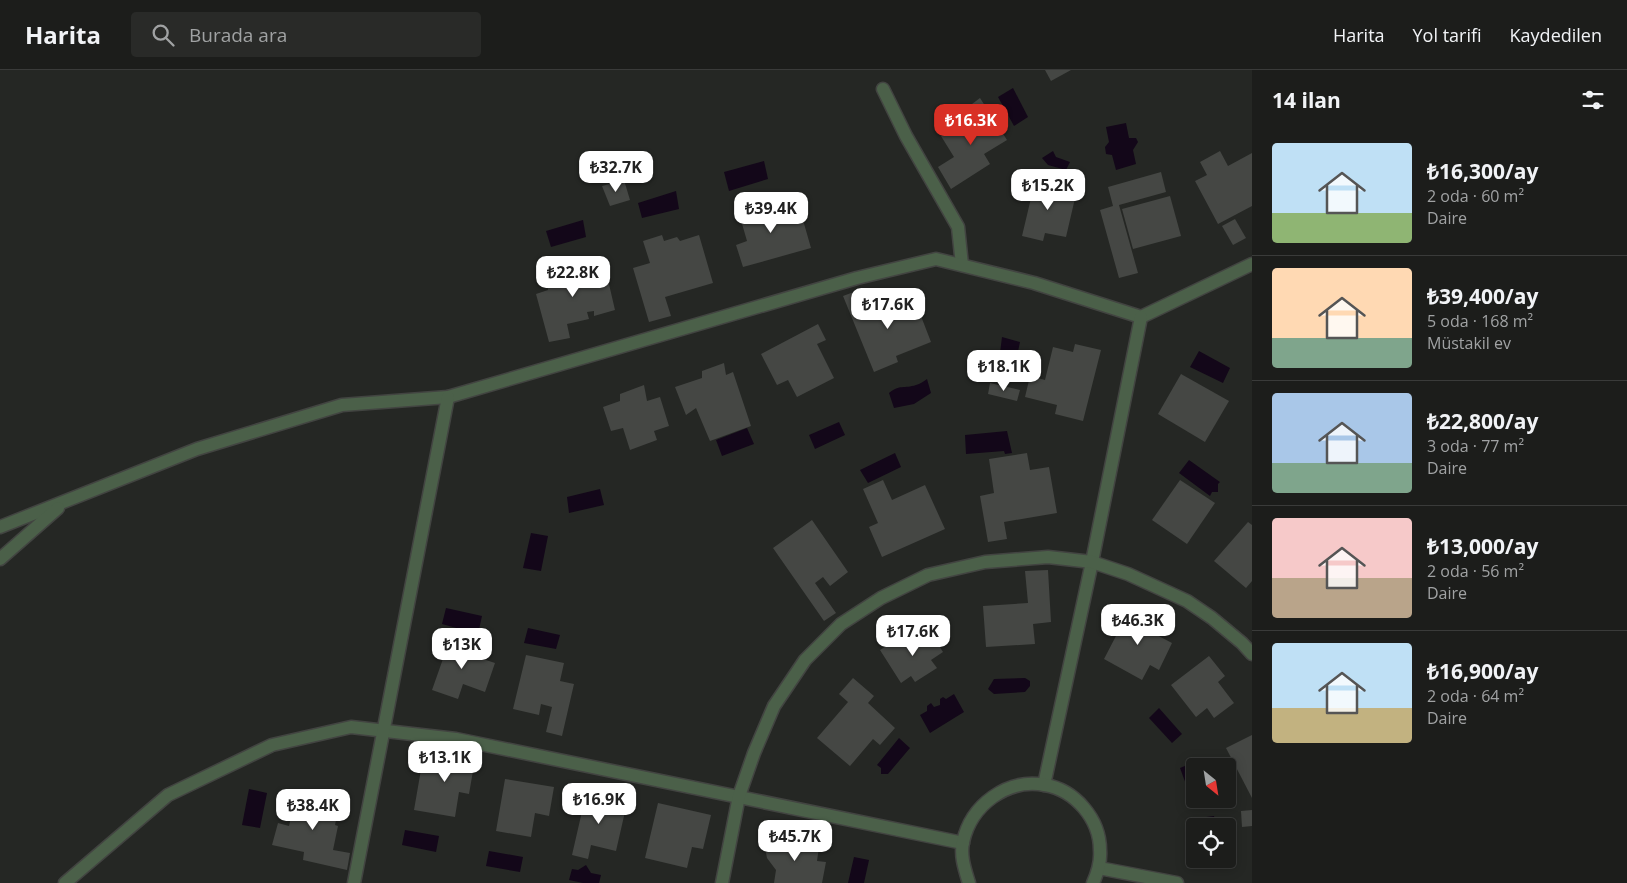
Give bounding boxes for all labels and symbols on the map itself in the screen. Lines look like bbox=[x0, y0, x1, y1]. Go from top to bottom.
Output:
pin: ₺16.3K bbox=[930, 104, 1012, 146]
pin: ₺32.7K bbox=[575, 150, 657, 193]
pin: ₺15.2K bbox=[1007, 168, 1089, 211]
pin: ₺39.4K bbox=[730, 191, 812, 234]
pin: ₺22.8K bbox=[532, 256, 614, 298]
pin: ₺17.6K bbox=[847, 288, 929, 330]
pin: ₺18.1K bbox=[963, 350, 1045, 392]
pin: ₺46.3K bbox=[1097, 604, 1179, 646]
pin: ₺17.6K bbox=[872, 614, 954, 657]
pin: ₺13K bbox=[432, 628, 492, 670]
pin: ₺13.1K bbox=[404, 740, 486, 783]
north arrow bbox=[1186, 758, 1236, 808]
pin: ₺16.9K bbox=[558, 782, 640, 825]
pin: ₺38.4K bbox=[272, 788, 354, 831]
pin: ₺45.7K bbox=[754, 820, 836, 862]

